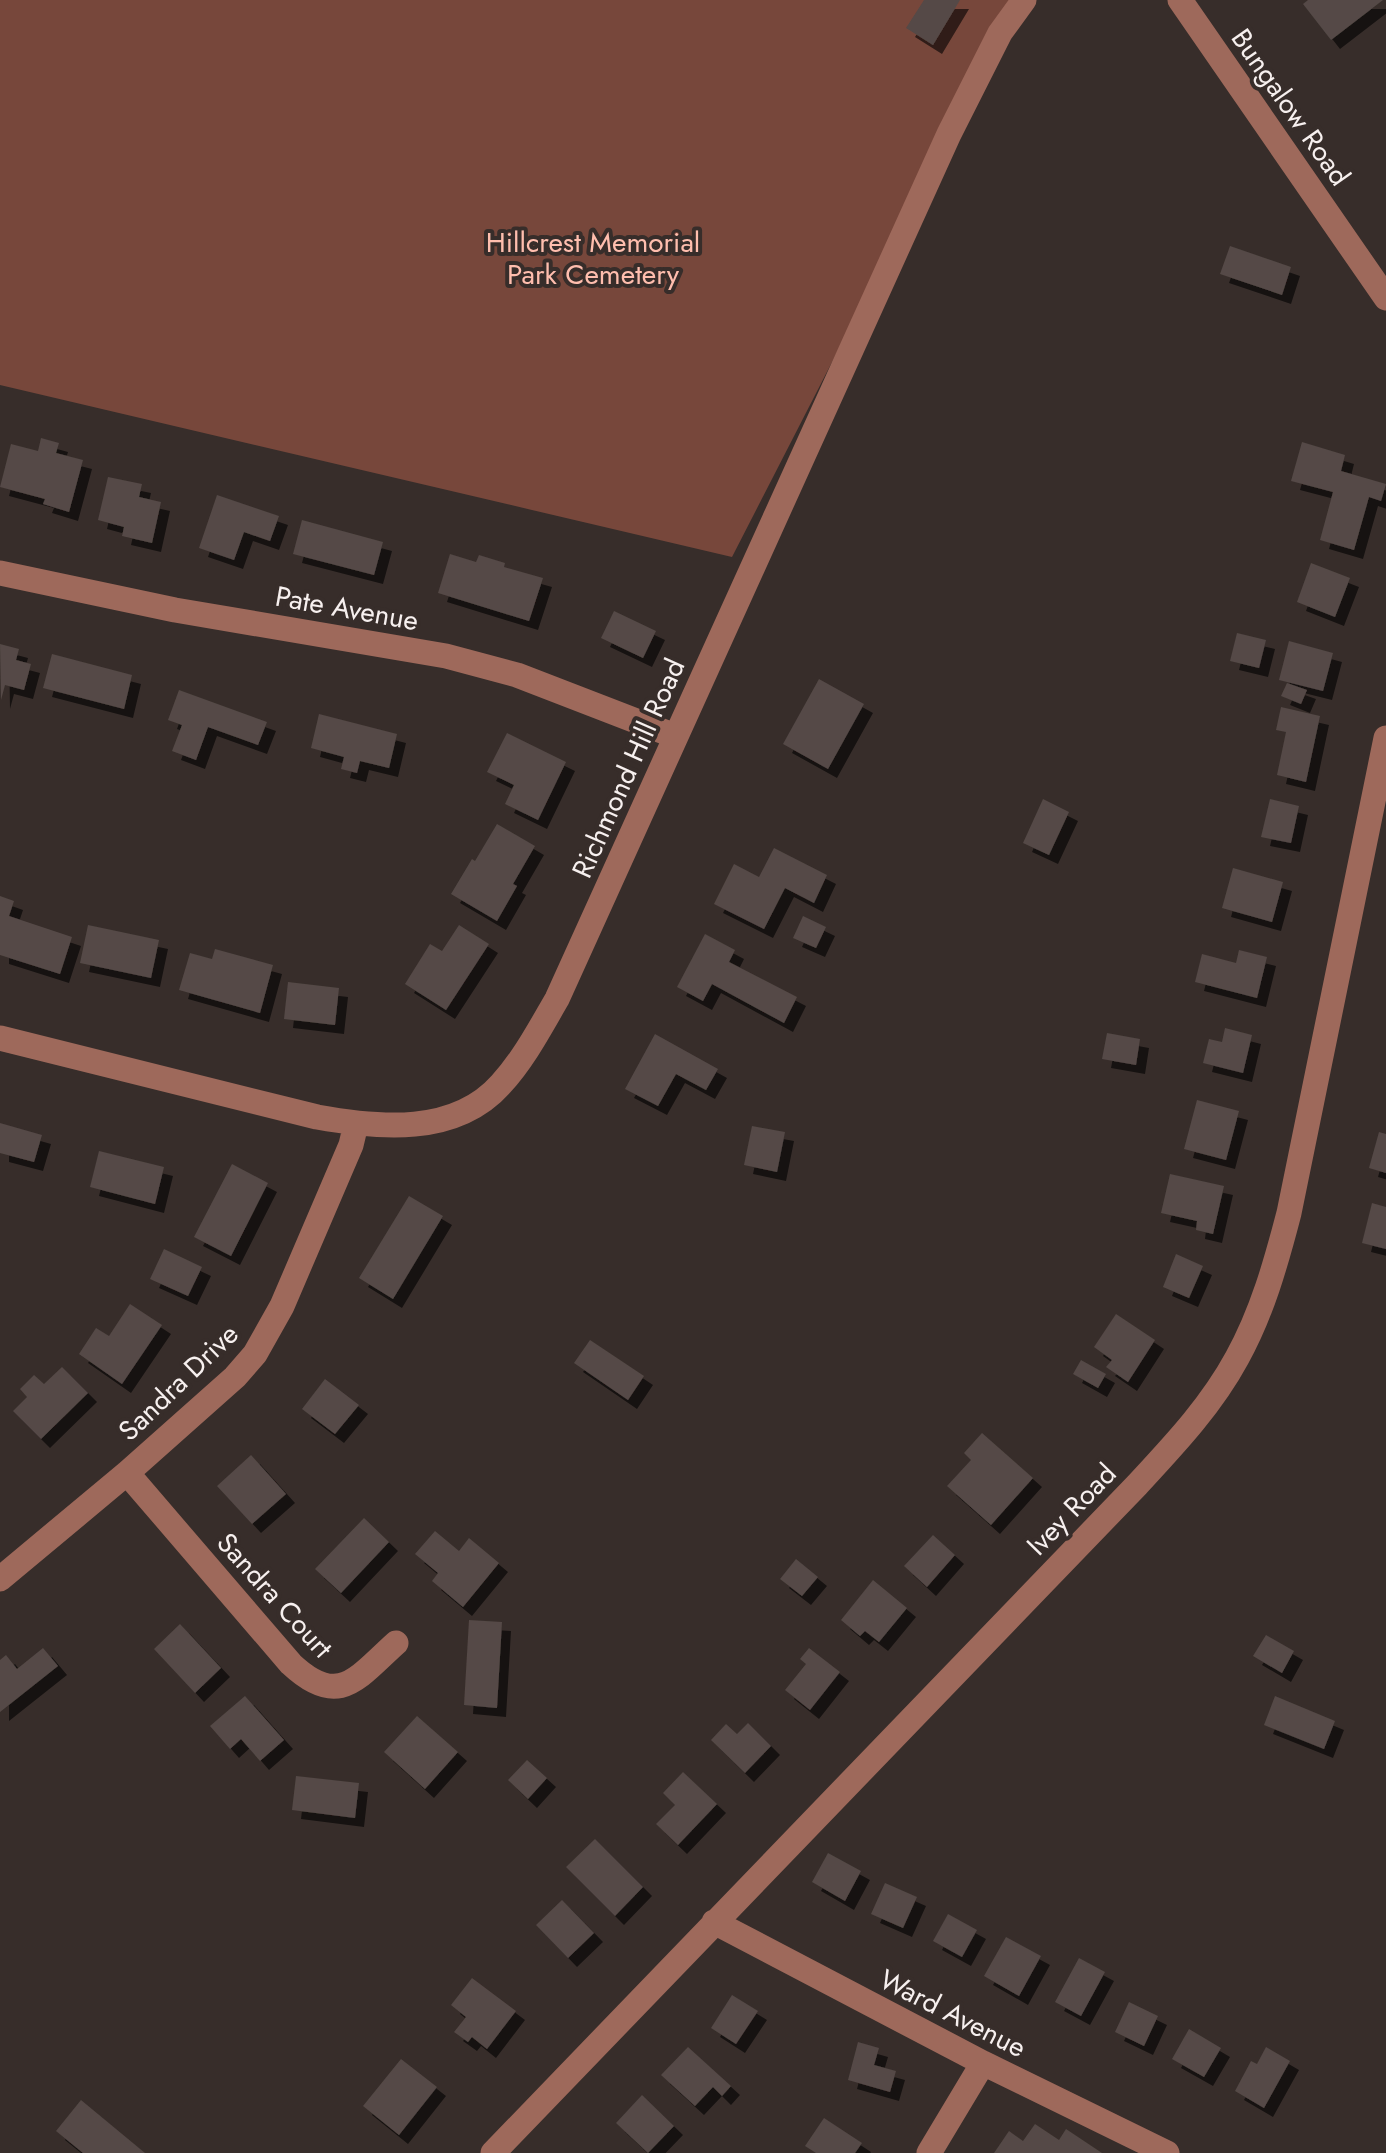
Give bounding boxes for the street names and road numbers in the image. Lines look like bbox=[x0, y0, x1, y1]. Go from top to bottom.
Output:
street label: Bungalow Road bbox=[1221, 20, 1360, 194]
street label: Pate Avenue bbox=[272, 576, 422, 641]
street label: Richmond Hill Road bbox=[562, 652, 695, 884]
street label: Sandra Drive bbox=[109, 1314, 248, 1450]
street label: Ivey Road bbox=[1017, 1454, 1126, 1565]
street label: Sandra Court bbox=[207, 1523, 342, 1667]
street label: Ward Avenue bbox=[872, 1959, 1033, 2068]

